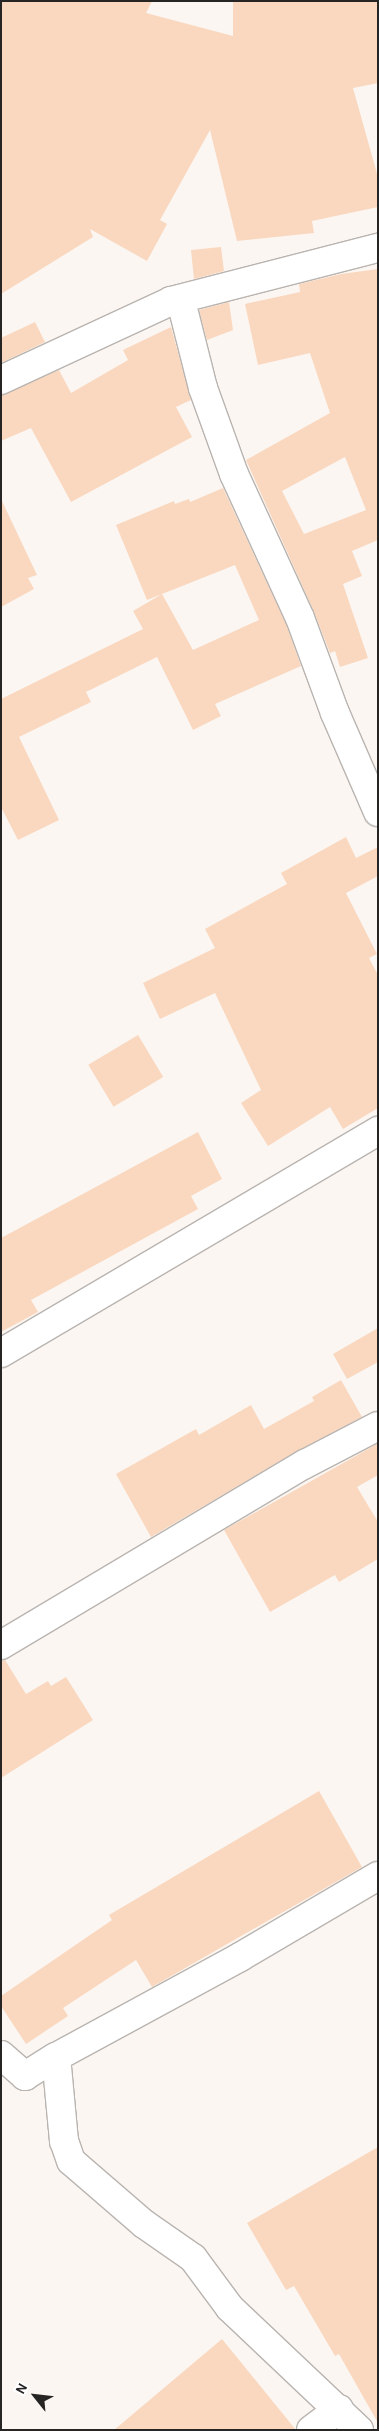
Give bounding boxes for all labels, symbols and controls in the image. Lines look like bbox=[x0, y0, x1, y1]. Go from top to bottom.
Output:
north arrow bbox=[10, 2371, 60, 2421]
text: N bbox=[13, 2381, 30, 2396]

